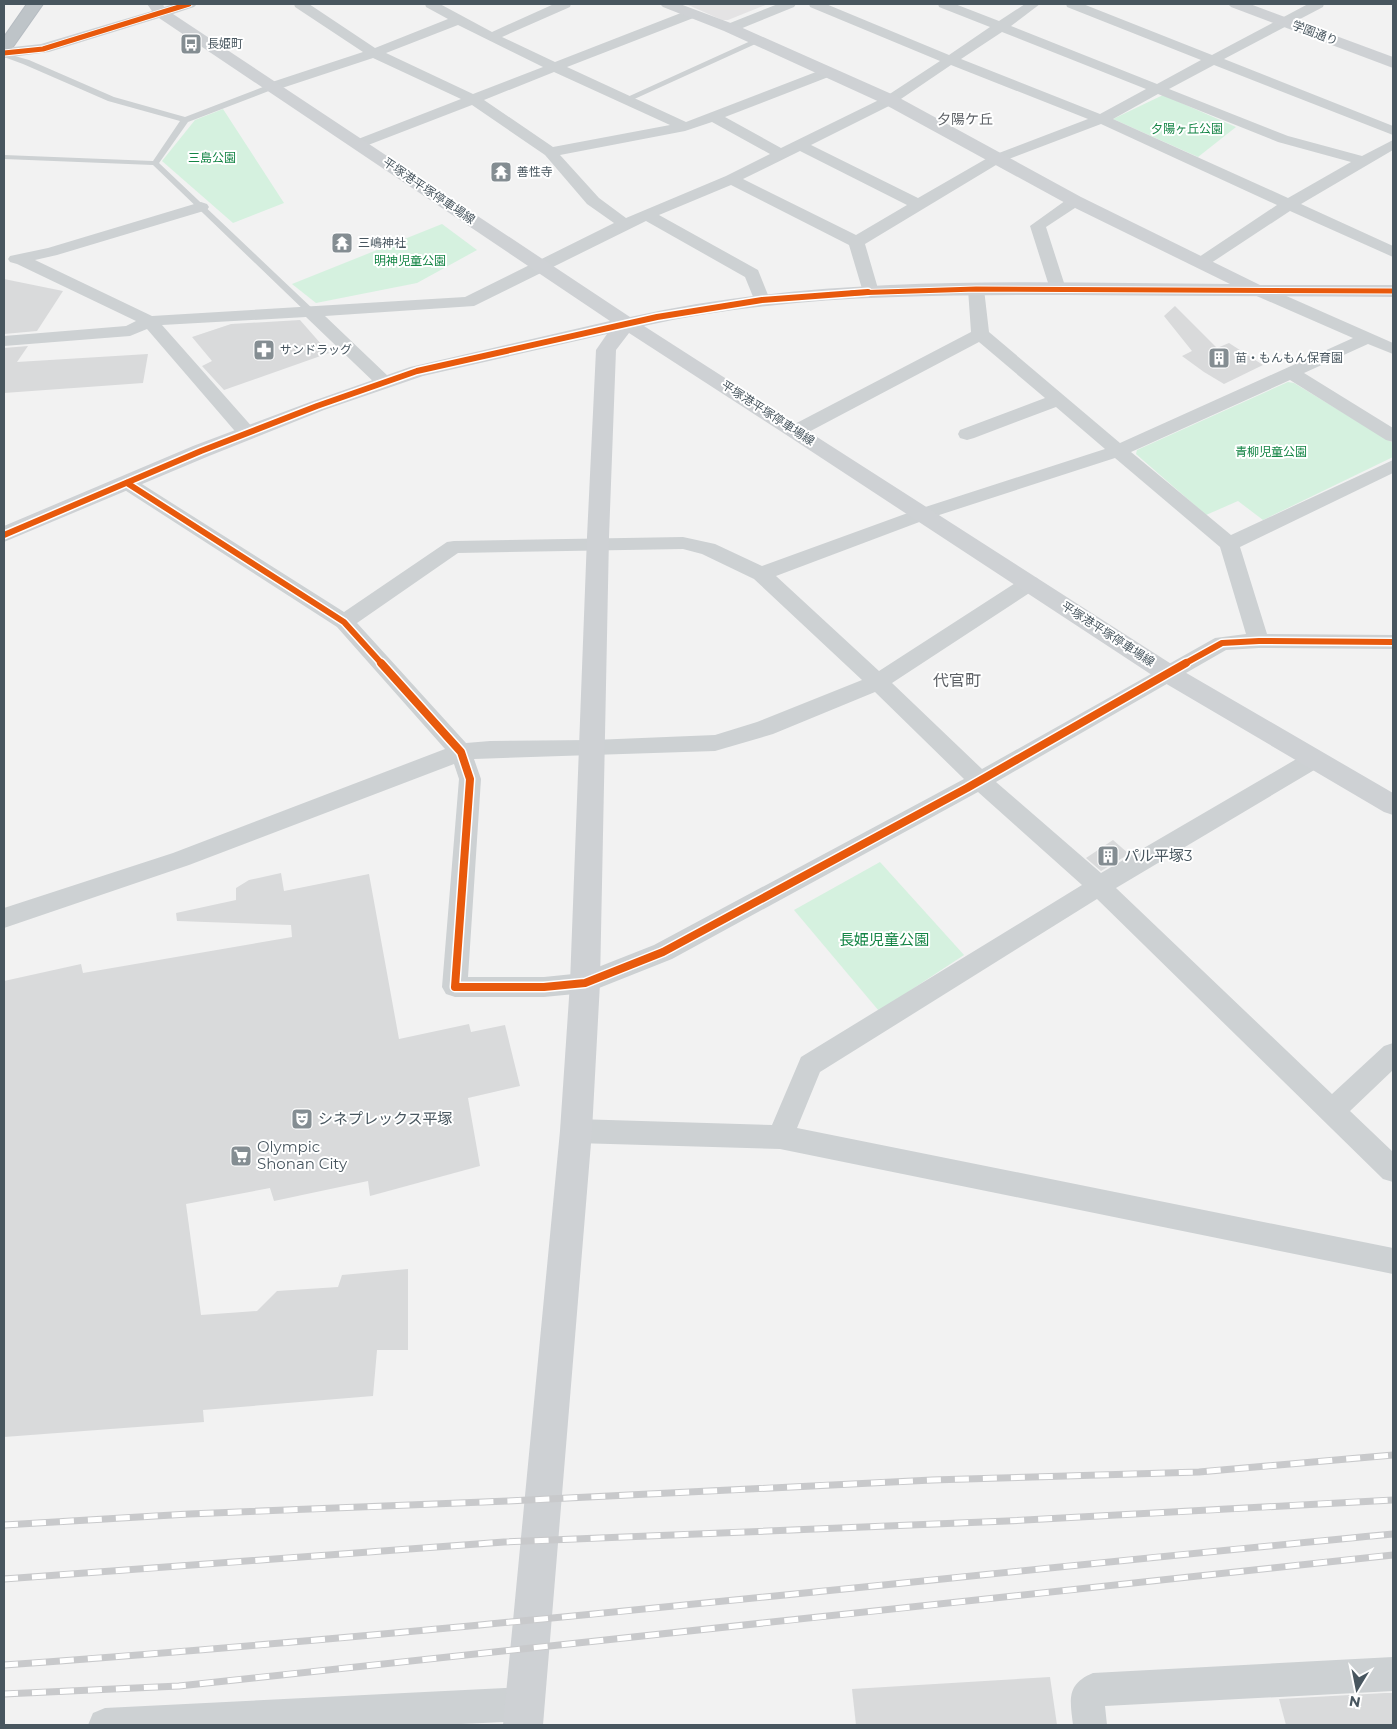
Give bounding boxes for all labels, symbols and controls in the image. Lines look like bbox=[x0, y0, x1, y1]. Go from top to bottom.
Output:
street label: 学園通り bbox=[1290, 17, 1340, 48]
bus stop icon: 長姫町 bbox=[179, 32, 203, 56]
place label: 長姫町 bbox=[207, 36, 243, 51]
district label: 夕陽ケ丘 bbox=[937, 110, 993, 128]
park label: 夕陽ヶ丘公園 bbox=[1151, 121, 1223, 136]
park label: 三島公園 bbox=[188, 150, 236, 165]
street label: 平塚港平塚停車場線 bbox=[380, 154, 478, 227]
temple icon: 善性寺 bbox=[489, 160, 513, 184]
place label: 善性寺 bbox=[517, 164, 553, 179]
temple icon: 三嶋神社 bbox=[330, 231, 354, 255]
place label: 三嶋神社 bbox=[358, 235, 406, 250]
park label: 明神児童公園 bbox=[374, 253, 446, 268]
pharmacy icon: サンドラッグ bbox=[252, 338, 276, 362]
place label: サンドラッグ bbox=[280, 342, 352, 357]
building icon: 苗・もんもん保育園 bbox=[1207, 346, 1231, 370]
place label: 苗・もんもん保育園 bbox=[1235, 350, 1343, 365]
street label: 平塚港平塚停車場線 bbox=[719, 377, 818, 448]
park label: 青柳児童公園 bbox=[1235, 444, 1307, 459]
street label: 平塚港平塚停車場線 bbox=[1059, 598, 1158, 669]
district label: 代官町 bbox=[933, 671, 981, 690]
building icon: パル平塚3 bbox=[1096, 844, 1120, 868]
place label: パル平塚3 bbox=[1124, 846, 1192, 865]
park label: 長姫児童公園 bbox=[839, 930, 929, 949]
theatre icon: シネプレックス平塚 bbox=[290, 1107, 314, 1131]
place label: シネプレックス平塚 bbox=[318, 1109, 453, 1128]
place label: Olympic Shonan City bbox=[257, 1137, 348, 1173]
supermarket icon: Olympic Shonan City bbox=[229, 1144, 253, 1168]
north arrow bbox=[1332, 1664, 1382, 1714]
text: N bbox=[1348, 1692, 1362, 1712]

